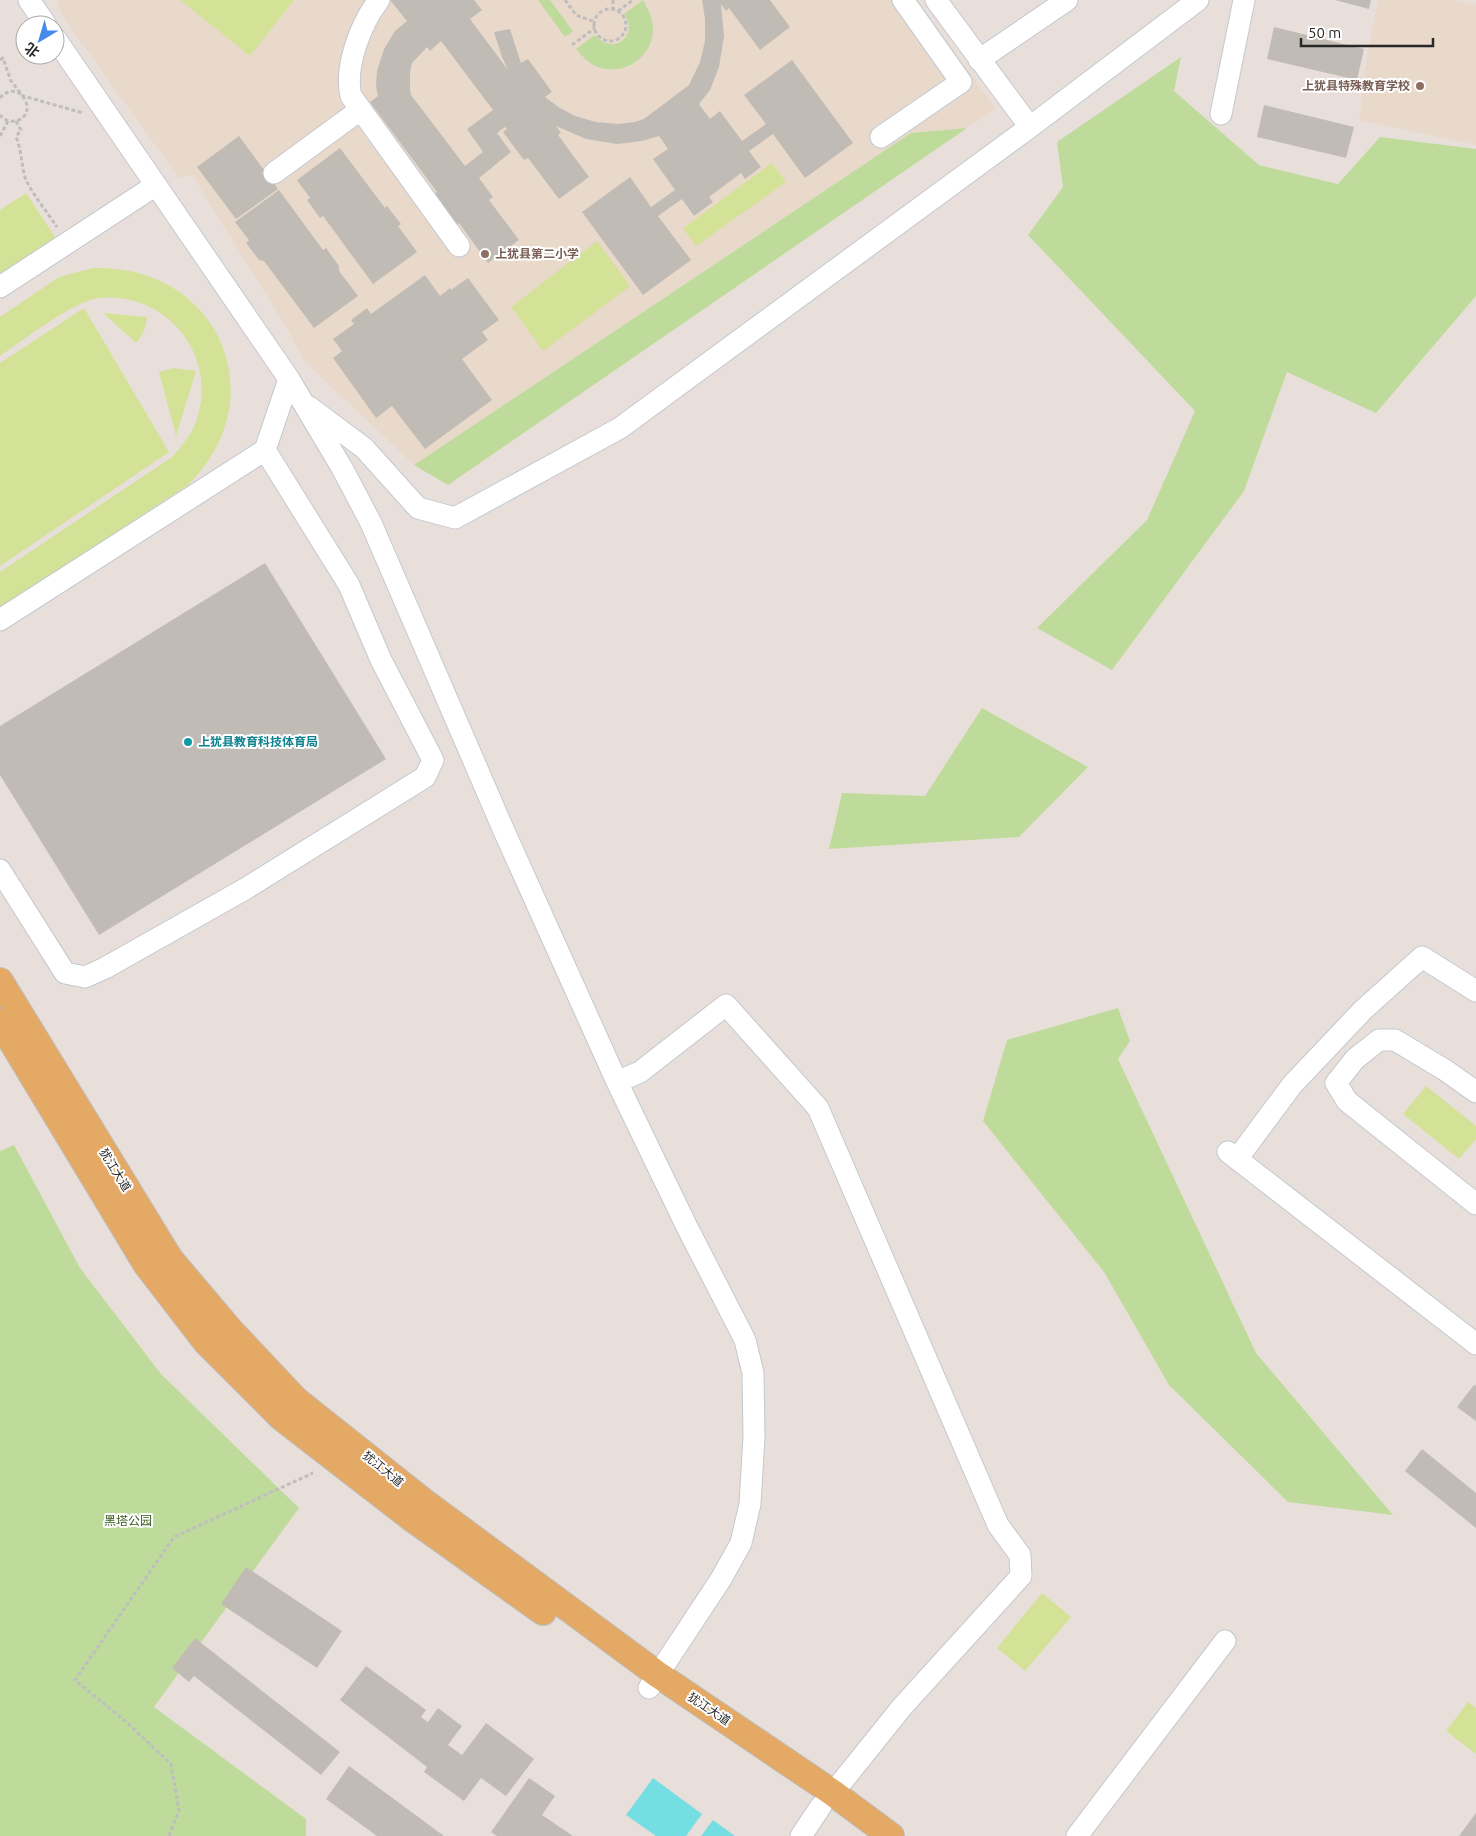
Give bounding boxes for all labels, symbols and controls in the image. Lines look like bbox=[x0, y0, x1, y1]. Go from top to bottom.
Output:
north arrow bbox=[15, 15, 65, 65]
scale bar bbox=[1301, 15, 1434, 47]
text: 50 m bbox=[1308, 24, 1341, 41]
text: 北 bbox=[22, 40, 42, 61]
place label: 上犹县特殊教育学校 bbox=[1302, 79, 1410, 92]
marker: 上犹县特殊教育学校 bbox=[1414, 80, 1426, 92]
place label: 上犹县第二小学 bbox=[495, 247, 579, 260]
marker: 上犹县第二小学 bbox=[479, 248, 491, 260]
place label: 上犹县教育科技体育局 bbox=[198, 735, 318, 748]
marker: 上犹县教育科技体育局 bbox=[182, 736, 194, 748]
street label: 犹江大道 bbox=[97, 1146, 134, 1194]
street label: 犹江大道 bbox=[361, 1448, 406, 1489]
park label: 黑塔公园 bbox=[104, 1514, 152, 1527]
street label: 犹江大道 bbox=[686, 1690, 733, 1727]

